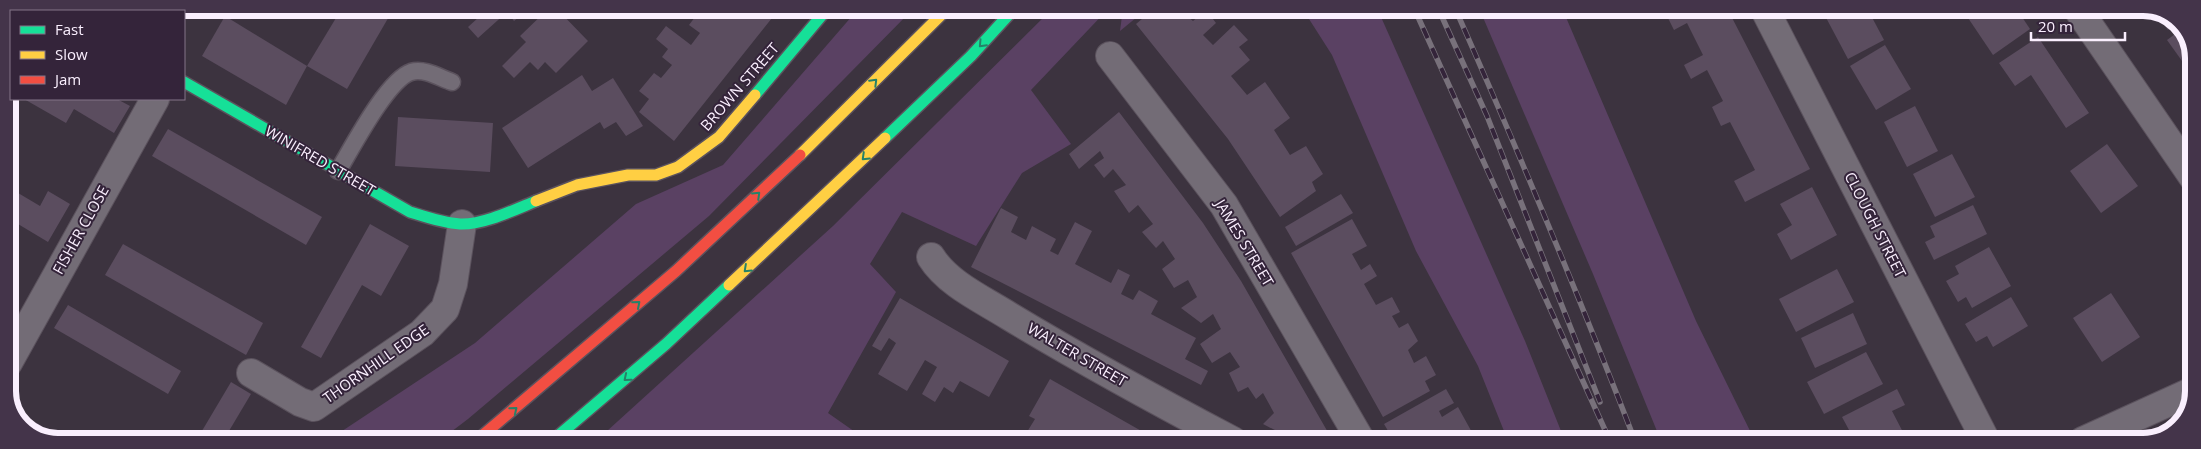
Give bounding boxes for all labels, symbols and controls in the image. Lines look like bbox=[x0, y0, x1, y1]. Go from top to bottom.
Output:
legend bbox=[10, 10, 185, 100]
scale bar bbox=[2031, 10, 2125, 42]
text: 20 m bbox=[2038, 16, 2073, 36]
text: Fast bbox=[55, 19, 84, 39]
street label: BROWN STREET bbox=[696, 38, 783, 135]
one-way arrow bbox=[978, 38, 987, 47]
text: Slow bbox=[55, 44, 88, 64]
text: Jam bbox=[53, 69, 81, 89]
one-way arrow bbox=[868, 79, 877, 88]
street label: WINIFRED STREET bbox=[262, 120, 380, 200]
one-way arrow bbox=[862, 151, 871, 160]
street label: CLOUGH STREET bbox=[1841, 168, 1912, 282]
street label: FISHER CLOSE bbox=[48, 182, 113, 277]
one-way arrow bbox=[752, 192, 761, 201]
street label: JAMES STREET bbox=[1210, 194, 1279, 290]
one-way arrow bbox=[744, 263, 753, 272]
one-way arrow bbox=[632, 301, 641, 310]
street label: WALTER STREET bbox=[1024, 318, 1131, 391]
street label: THORNHILL EDGE bbox=[319, 319, 432, 407]
one-way arrow bbox=[623, 372, 632, 381]
one-way arrow bbox=[508, 406, 517, 415]

